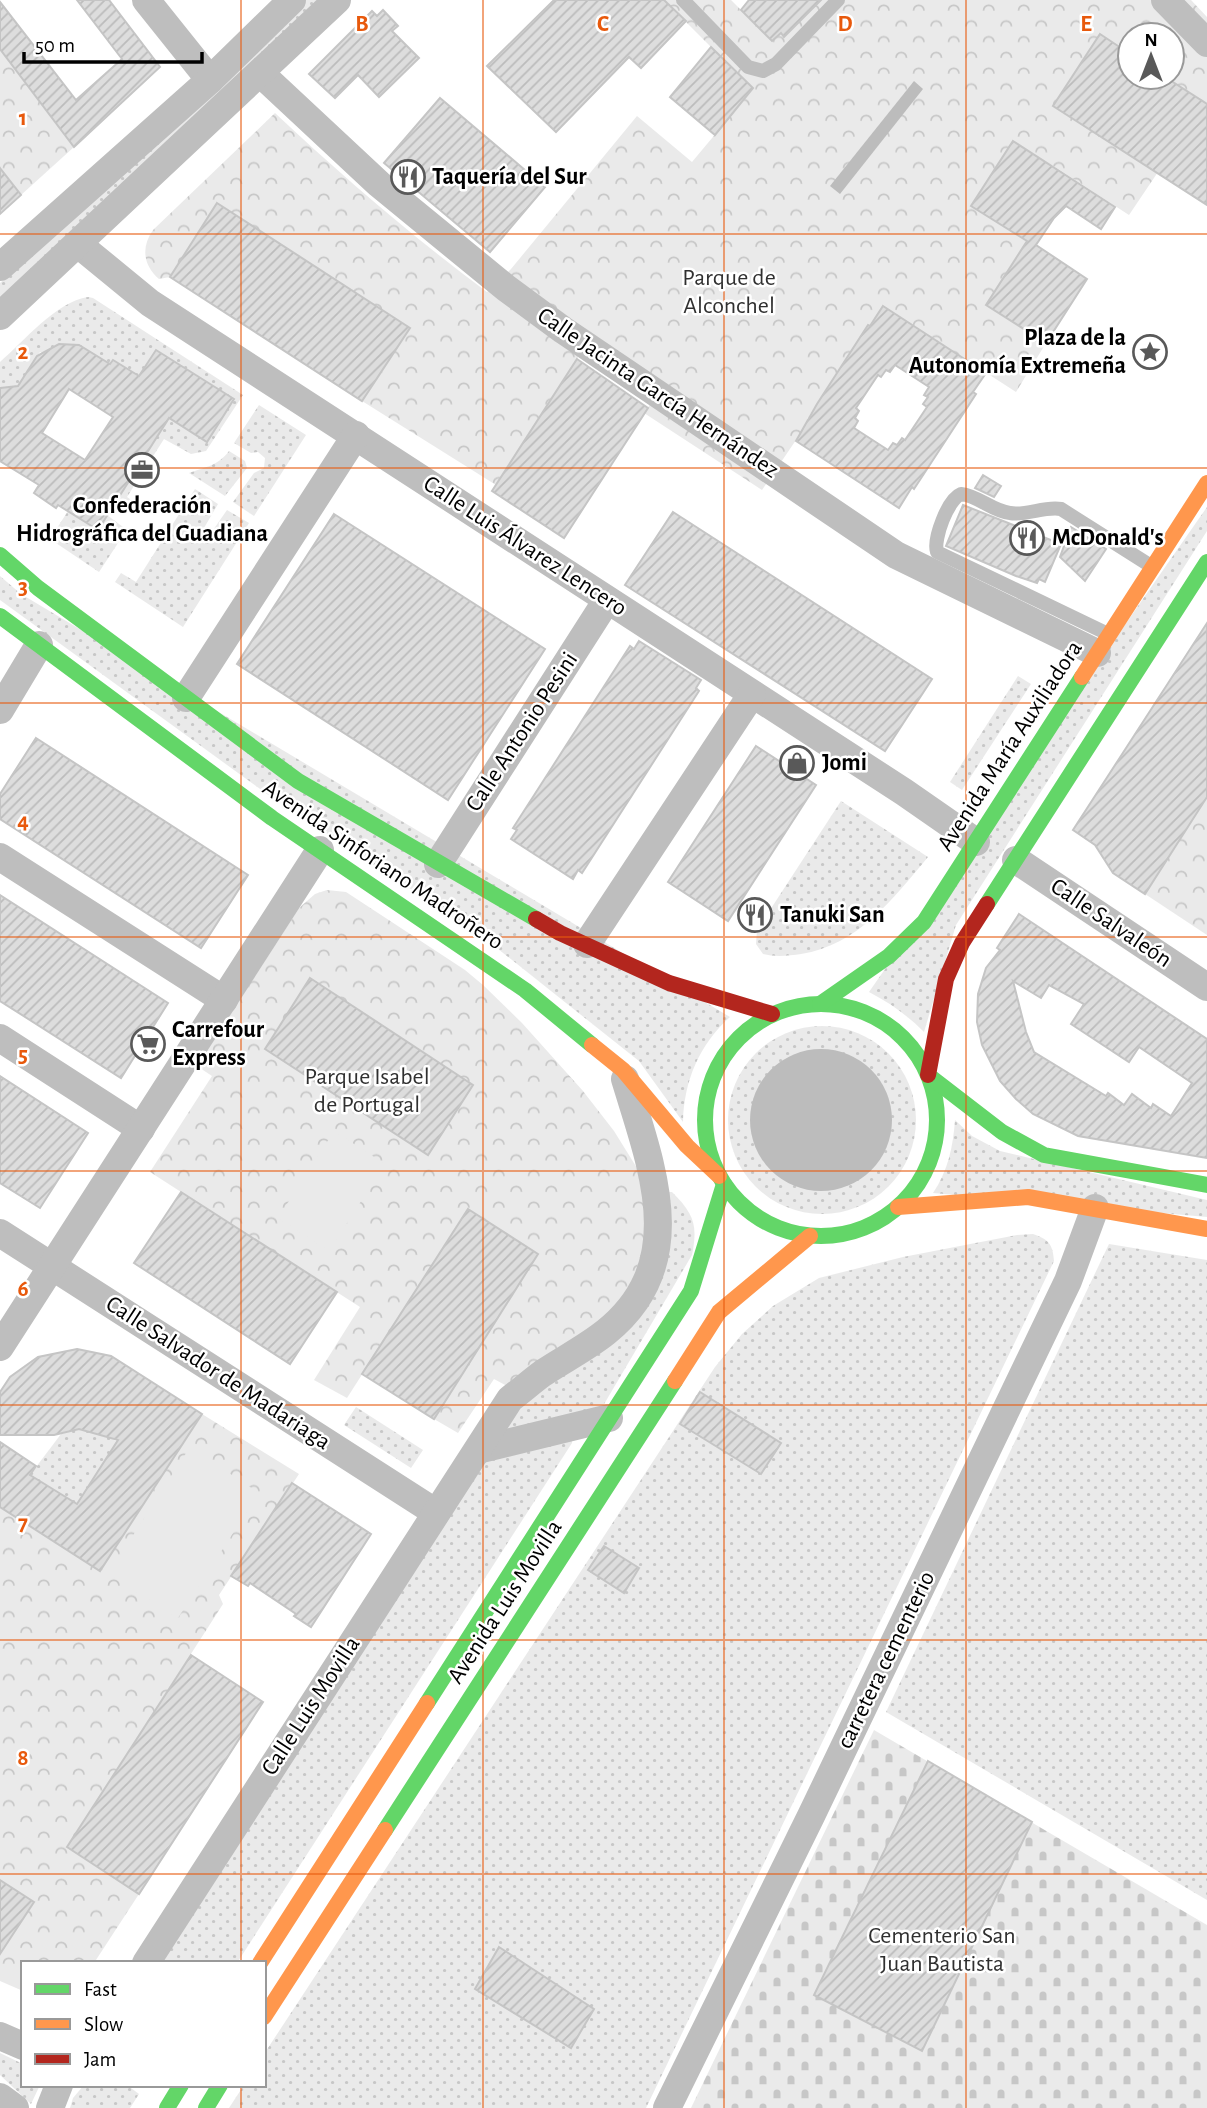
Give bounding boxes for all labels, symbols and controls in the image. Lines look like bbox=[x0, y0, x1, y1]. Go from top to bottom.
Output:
text: B bbox=[355, 13, 369, 36]
text: C bbox=[597, 13, 609, 36]
text: D bbox=[837, 13, 853, 36]
text: E bbox=[1080, 13, 1092, 36]
scale bar bbox=[24, 21, 203, 65]
north arrow bbox=[1116, 21, 1186, 91]
text: N bbox=[1144, 31, 1158, 50]
text: 50 m bbox=[35, 35, 75, 56]
text: 1 bbox=[19, 107, 27, 130]
restaurant icon: Taquería del Sur bbox=[389, 158, 427, 196]
place label: Taquería del Sur bbox=[432, 165, 587, 189]
park label: Parque de Alconchel bbox=[682, 266, 776, 318]
street label: Calle Jacinta García Hernández bbox=[533, 303, 783, 483]
place label: Plaza de la Autonomía Extremeña bbox=[909, 326, 1126, 378]
place icon: Plaza de la Autonomía Extremeña bbox=[1131, 333, 1169, 371]
text: 2 bbox=[18, 341, 29, 364]
office icon: Confederación Hidrográfica del Guadiana bbox=[123, 451, 161, 489]
street label: Calle Luis Álvarez Lencero bbox=[419, 470, 632, 621]
place label: Confederación Hidrográfica del Guadiana bbox=[16, 494, 268, 546]
restaurant icon: McDonald's bbox=[1008, 519, 1046, 557]
place label: McDonald's bbox=[1052, 526, 1164, 550]
text: 3 bbox=[18, 576, 28, 599]
street label: Avenida María Auxiliadora bbox=[933, 637, 1087, 855]
street label: Calle Antonio Pesini bbox=[462, 648, 582, 816]
shop icon: Jomi bbox=[778, 744, 816, 782]
place label: Jomi bbox=[822, 751, 867, 775]
street label: Avenida Sinforiano Madroñero bbox=[258, 775, 508, 955]
text: 4 bbox=[17, 810, 29, 833]
street label: Calle Salvaleón bbox=[1046, 874, 1176, 972]
restaurant icon: Tanuki San bbox=[736, 896, 774, 934]
place label: Tanuki San bbox=[780, 903, 885, 927]
place label: Carrefour Express bbox=[172, 1018, 265, 1070]
supermarket icon: Carrefour Express bbox=[129, 1025, 167, 1063]
text: 5 bbox=[18, 1044, 28, 1067]
park label: Parque Isabel de Portugal bbox=[304, 1065, 430, 1117]
text: 6 bbox=[17, 1278, 29, 1301]
street label: Calle Salvador de Madariaga bbox=[101, 1291, 335, 1455]
text: 7 bbox=[18, 1512, 28, 1535]
street label: Avenida Luis Movilla bbox=[443, 1516, 567, 1688]
street label: carretera cementerio bbox=[833, 1568, 939, 1752]
street label: Calle Luis Movilla bbox=[257, 1632, 365, 1780]
text: 8 bbox=[17, 1747, 29, 1770]
park label: Cementerio San Juan Bautista bbox=[868, 1924, 1016, 1976]
legend bbox=[21, 1961, 266, 2087]
text: Fast bbox=[84, 1979, 117, 2000]
text: Slow bbox=[84, 2014, 123, 2035]
text: Jam bbox=[84, 2049, 116, 2070]

